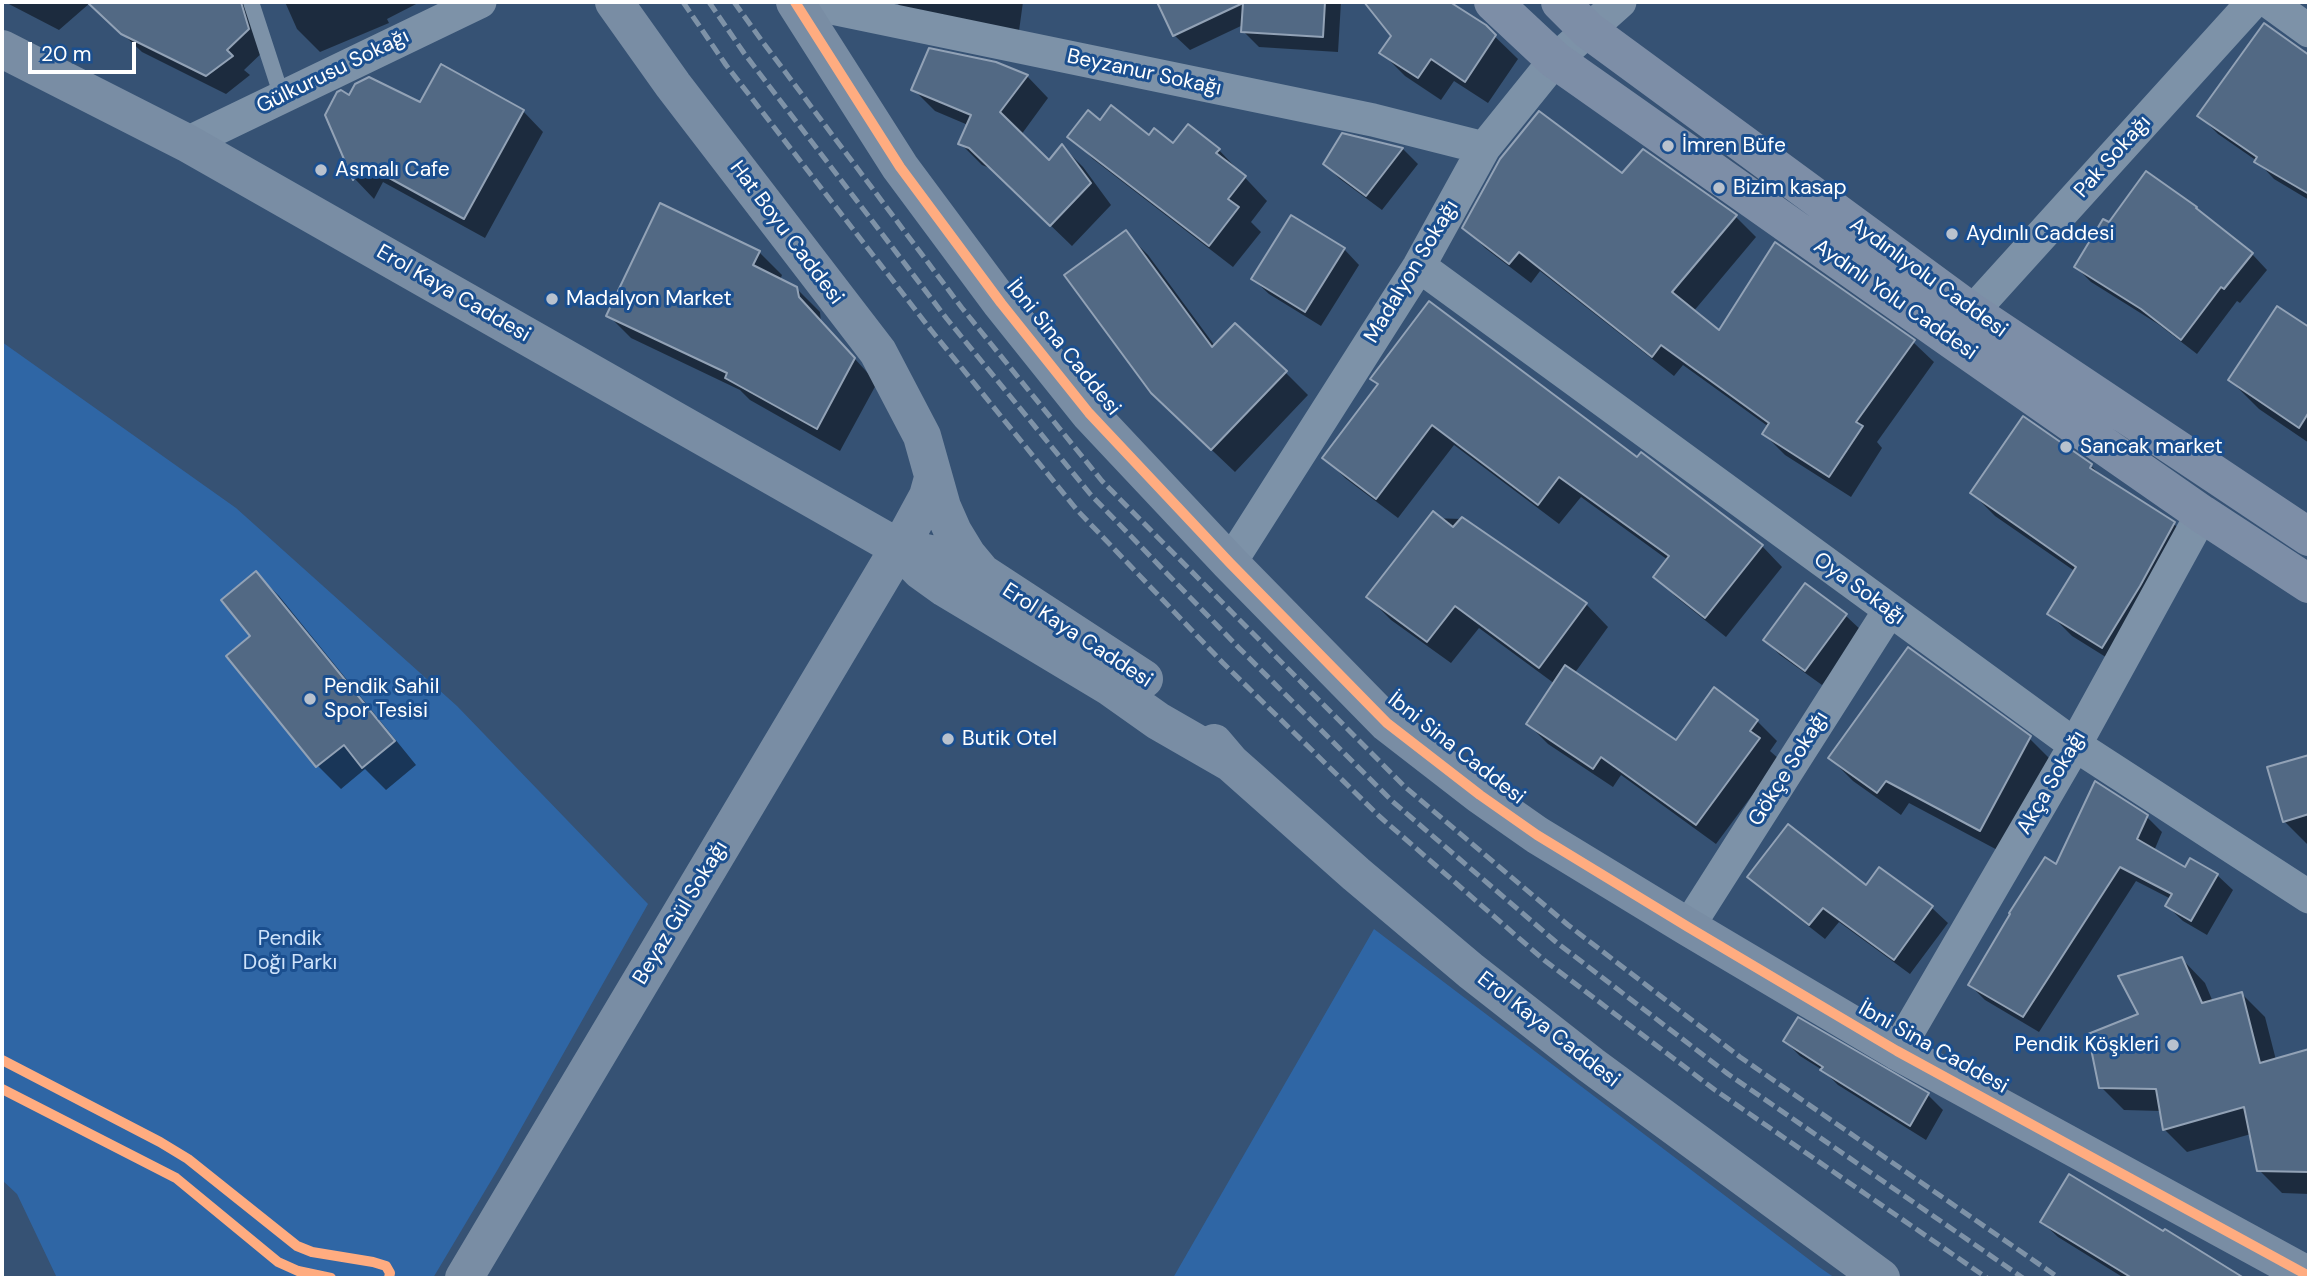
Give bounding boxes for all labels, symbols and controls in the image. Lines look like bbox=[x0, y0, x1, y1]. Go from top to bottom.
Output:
street label: Gülkurusu Sokağı bbox=[253, 24, 413, 120]
scale bar bbox=[32, 28, 140, 72]
text: 20 m bbox=[41, 40, 92, 68]
street label: Beyzanur Sokağı bbox=[1064, 44, 1224, 102]
street label: Pak Sokağı bbox=[2069, 111, 2157, 203]
place label: İmren Büfe bbox=[1682, 133, 1786, 159]
marker: İmren Büfe bbox=[1660, 138, 1676, 154]
street label: Hat Boyu Caddesi bbox=[724, 156, 848, 310]
place label: Asmalı Cafe bbox=[335, 157, 450, 183]
marker: Asmalı Cafe bbox=[313, 162, 329, 178]
place label: Bizim kasap bbox=[1733, 175, 1847, 201]
marker: Bizim kasap bbox=[1711, 180, 1727, 196]
street label: Madalyon Sokağı bbox=[1359, 196, 1465, 348]
street label: Aydınlıyolu Caddesi bbox=[1844, 212, 2012, 344]
place label: Aydınlı Caddesi bbox=[1966, 221, 2115, 247]
marker: Aydınlı Caddesi bbox=[1944, 226, 1960, 242]
street label: Aydınlı Yolu Caddesi bbox=[1808, 234, 1982, 366]
street label: Erol Kaya Caddesi bbox=[372, 240, 534, 348]
street label: İbni Sina Caddesi bbox=[1001, 275, 1125, 421]
place label: Madalyon Market bbox=[566, 286, 732, 312]
marker: Madalyon Market bbox=[544, 291, 560, 307]
place label: Sancak market bbox=[2080, 434, 2223, 460]
marker: Sancak market bbox=[2058, 439, 2074, 455]
street label: Oya Sokağı bbox=[1808, 547, 1910, 631]
street label: Erol Kaya Caddesi bbox=[997, 578, 1157, 694]
place label: Pendik Sahil Spor Tesisi bbox=[324, 674, 439, 724]
street label: İbni Sina Caddesi bbox=[1382, 688, 1530, 810]
marker: Pendik Sahil Spor Tesisi bbox=[302, 691, 318, 707]
street label: Gökçe Sokağı bbox=[1744, 707, 1834, 831]
place label: Butik Otel bbox=[962, 726, 1057, 752]
street label: Akça Sokağı bbox=[2012, 727, 2092, 839]
marker: Butik Otel bbox=[940, 731, 956, 747]
street label: Beyaz Gül Sokağı bbox=[628, 837, 734, 989]
park label: Pendik Doğı Parkı bbox=[243, 926, 337, 976]
street label: Erol Kaya Caddesi bbox=[1472, 967, 1624, 1093]
street label: İbni Sina Caddesi bbox=[1854, 996, 2012, 1100]
place label: Pendik Köşkleri bbox=[2014, 1032, 2159, 1058]
marker: Pendik Köşkleri bbox=[2165, 1037, 2181, 1053]

